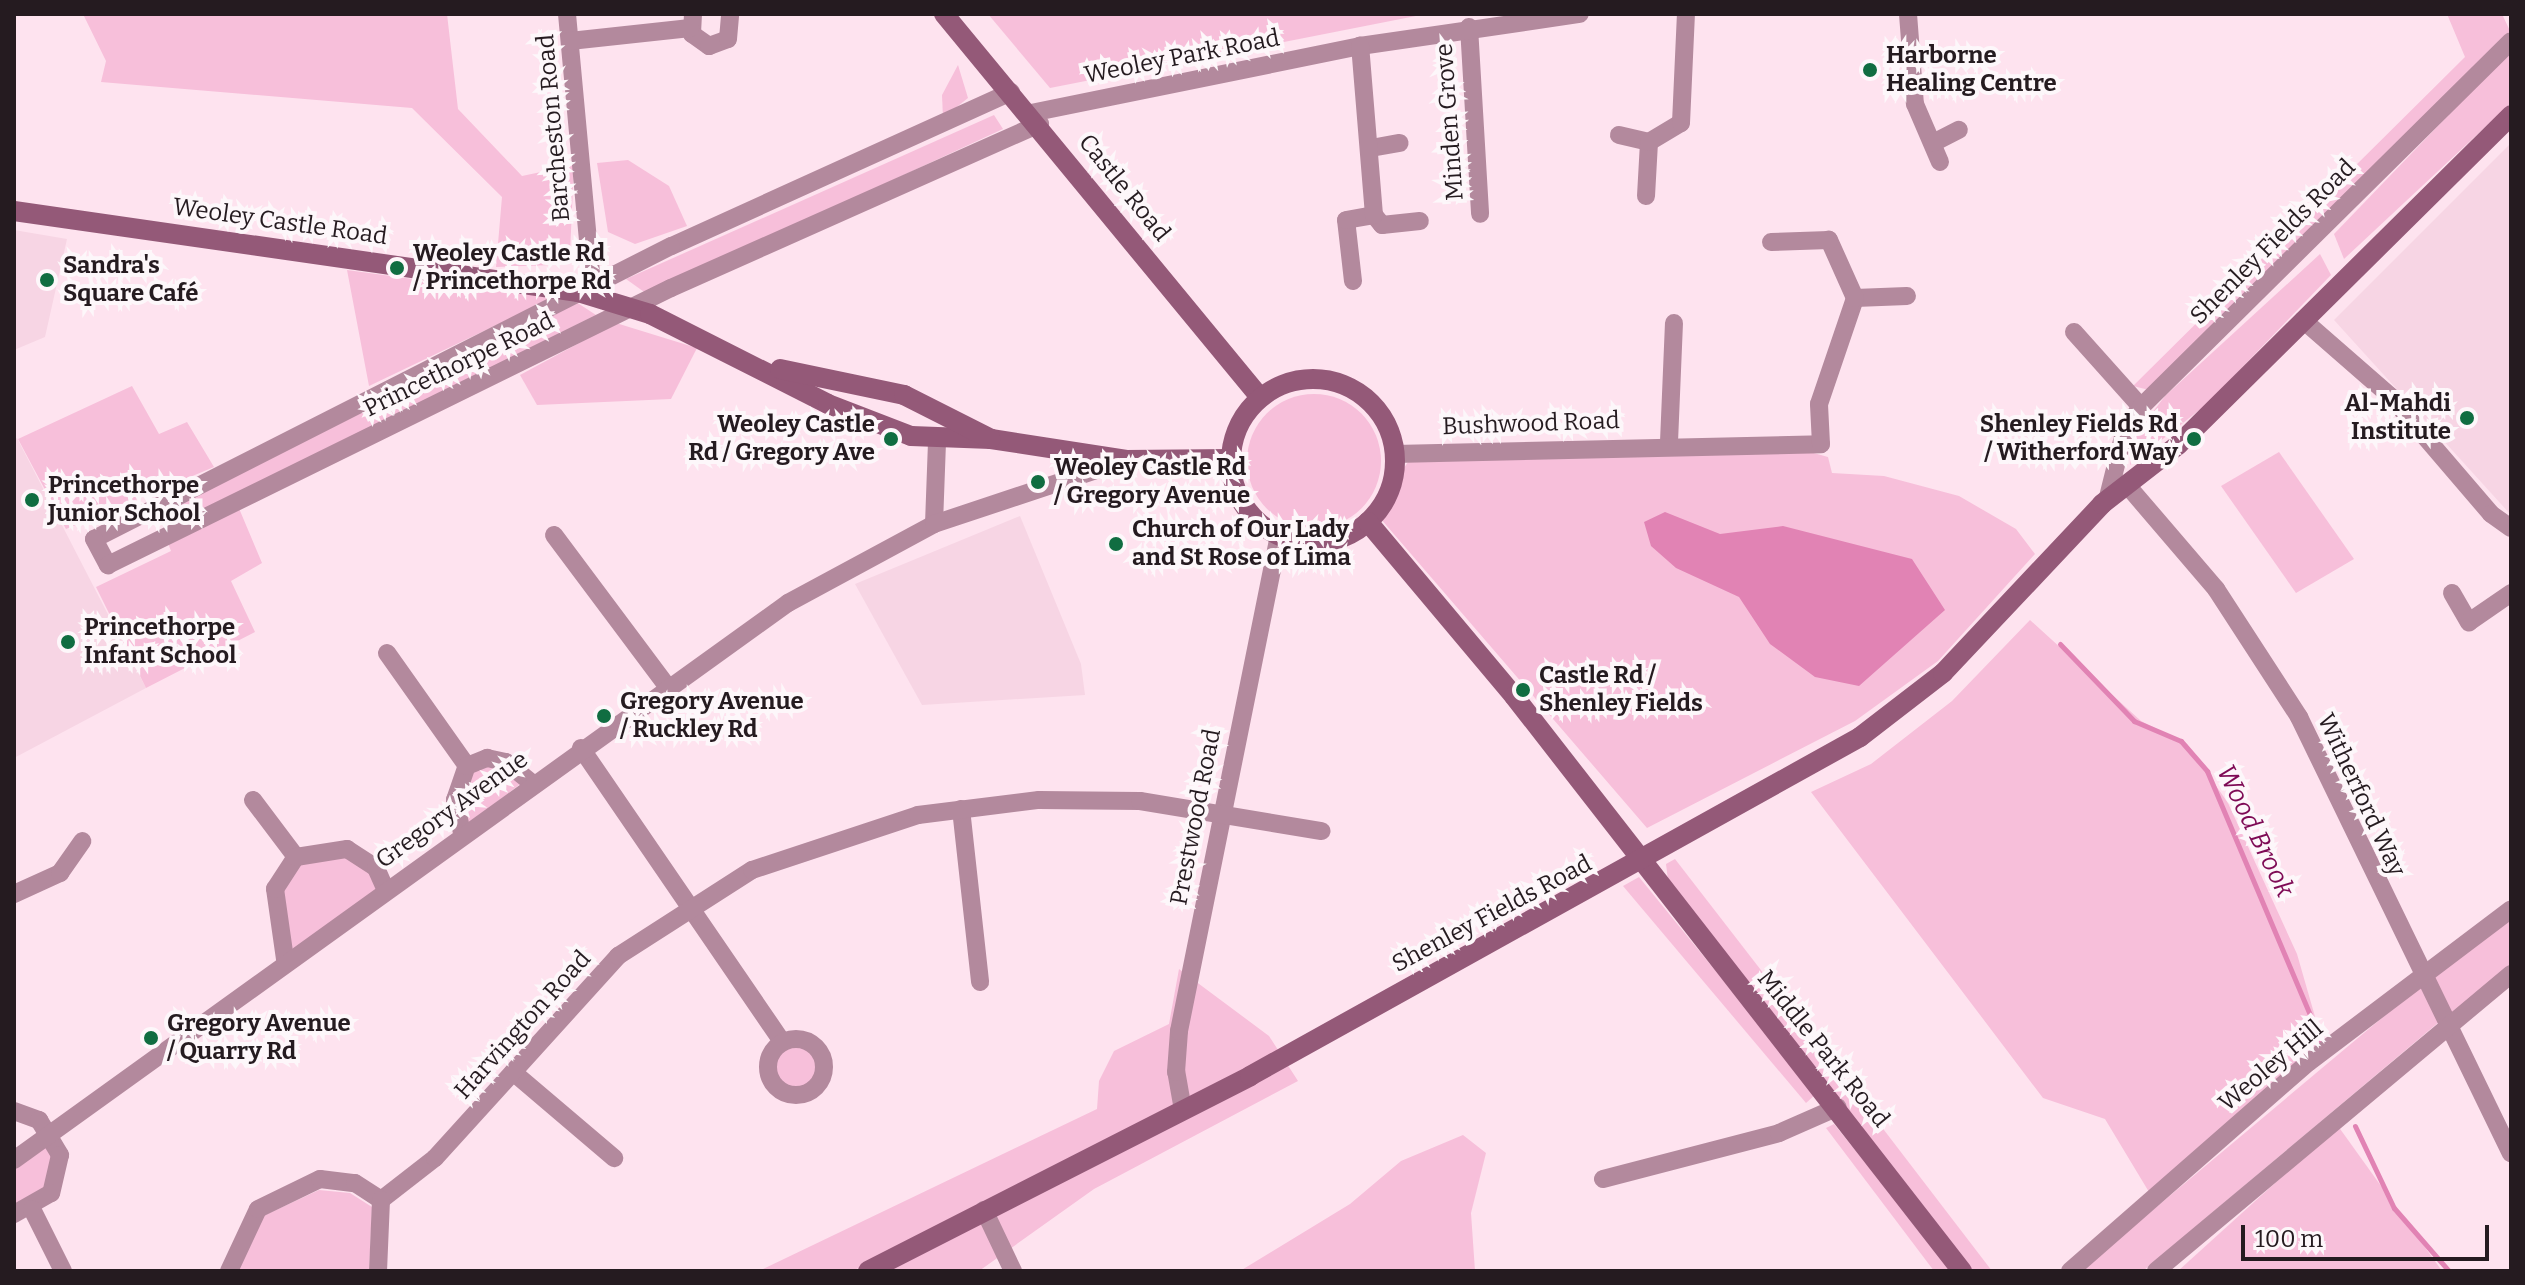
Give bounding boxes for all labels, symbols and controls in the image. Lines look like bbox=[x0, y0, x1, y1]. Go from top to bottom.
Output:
street label: Weoley Park Road bbox=[1082, 24, 1282, 90]
street label: Barcheston Road bbox=[531, 33, 577, 223]
street label: Minden Grove bbox=[1430, 42, 1470, 202]
place label: Harborne Healing Centre bbox=[1886, 42, 2057, 98]
marker: Harborne Healing Centre bbox=[1861, 61, 1879, 79]
street label: Castle Road bbox=[1072, 129, 1176, 247]
street label: Shenley Fields Road bbox=[2184, 153, 2362, 331]
street label: Weoley Castle Road bbox=[171, 193, 389, 251]
place label: Weoley Castle Rd / Princethorpe Rd bbox=[413, 240, 611, 296]
place label: Sandra's Square Café bbox=[63, 252, 199, 308]
marker: Weoley Castle Rd / Princethorpe Rd bbox=[388, 259, 406, 277]
marker: Sandra's Square Café bbox=[38, 271, 56, 289]
street label: Princethorpe Road bbox=[359, 307, 559, 423]
place label: Al-Mahdi Institute bbox=[2345, 390, 2451, 446]
street label: Bushwood Road bbox=[1442, 407, 1620, 441]
marker: Al-Mahdi Institute bbox=[2458, 409, 2476, 427]
place label: Weoley Castle Rd / Gregory Ave bbox=[688, 411, 875, 467]
place label: Shenley Fields Rd / Witherford Way bbox=[1980, 411, 2178, 467]
marker: Weoley Castle Rd / Gregory Ave bbox=[882, 430, 900, 448]
marker: Shenley Fields Rd / Witherford Way bbox=[2185, 430, 2203, 448]
place label: Weoley Castle Rd / Gregory Avenue bbox=[1054, 454, 1250, 510]
place label: Princethorpe Junior School bbox=[48, 472, 200, 528]
marker: Weoley Castle Rd / Gregory Avenue bbox=[1029, 473, 1047, 491]
marker: Princethorpe Junior School bbox=[23, 491, 41, 509]
place label: Church of Our Lady and St Rose of Lima bbox=[1132, 516, 1351, 572]
marker: Church of Our Lady and St Rose of Lima bbox=[1107, 535, 1125, 553]
place label: Princethorpe Infant School bbox=[84, 614, 236, 670]
marker: Princethorpe Infant School bbox=[59, 633, 77, 651]
place label: Castle Rd / Shenley Fields bbox=[1539, 662, 1703, 718]
marker: Castle Rd / Shenley Fields bbox=[1514, 681, 1532, 699]
place label: Gregory Avenue / Ruckley Rd bbox=[620, 688, 804, 744]
marker: Gregory Avenue / Ruckley Rd bbox=[595, 707, 613, 725]
street label: Witherford Way bbox=[2311, 709, 2411, 881]
street label: Prestwood Road bbox=[1165, 726, 1227, 908]
street label: Gregory Avenue bbox=[370, 745, 534, 875]
water label: Wood Brook bbox=[2210, 760, 2300, 902]
street label: Shenley Fields Road bbox=[1387, 849, 1597, 979]
street label: Harvington Road bbox=[449, 945, 597, 1105]
street label: Middle Park Road bbox=[1751, 965, 1895, 1133]
place label: Gregory Avenue / Quarry Rd bbox=[167, 1010, 351, 1066]
street label: Weoley Hill bbox=[2213, 1014, 2329, 1118]
marker: Gregory Avenue / Quarry Rd bbox=[142, 1029, 160, 1047]
scale bar bbox=[2245, 1209, 2493, 1259]
text: 100 m bbox=[2255, 1225, 2323, 1253]

